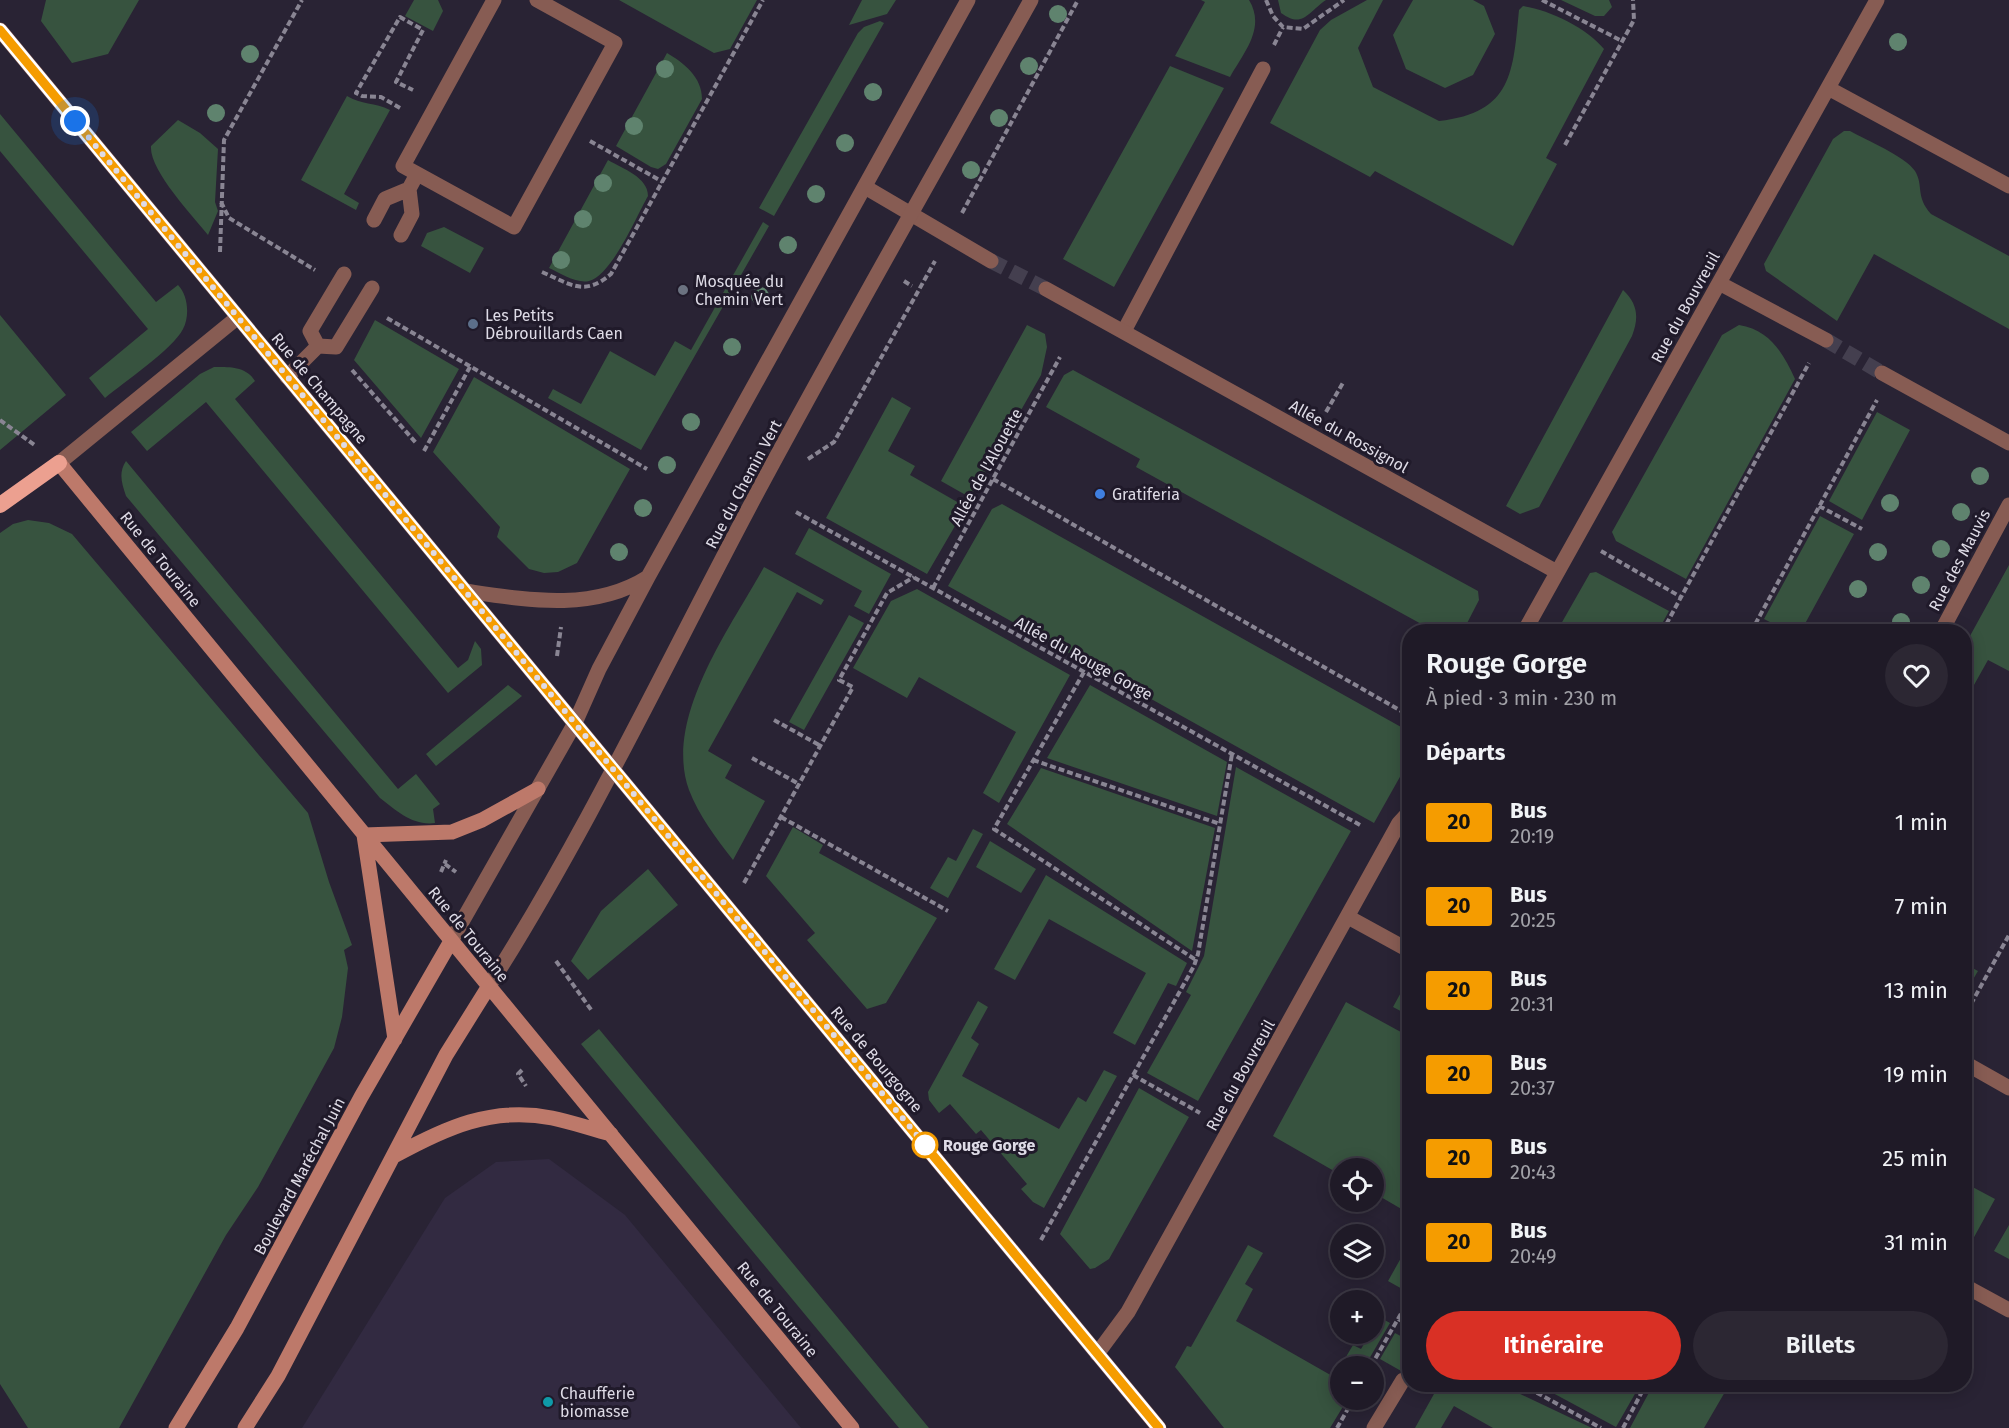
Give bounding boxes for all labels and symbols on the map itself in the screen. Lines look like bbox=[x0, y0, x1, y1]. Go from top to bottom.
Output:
your location bbox=[60, 106, 90, 136]
street label: Rue du Bouvreuil bbox=[1647, 248, 1724, 366]
place label: Mosquée du Chemin Vert bbox=[695, 272, 784, 309]
marker: Mosquée du Chemin Vert bbox=[676, 283, 690, 297]
place label: Les Petits Débrouillards Caen bbox=[485, 306, 623, 343]
marker: Les Petits Débrouillards Caen bbox=[466, 317, 480, 331]
street label: Rue de Champagne bbox=[268, 329, 372, 448]
street label: Allée du Rossignol bbox=[1286, 396, 1412, 477]
street label: Allée de l'Alouette bbox=[946, 405, 1027, 529]
street label: Rue du Chemin Vert bbox=[701, 416, 785, 552]
place label: Gratiferia bbox=[1112, 485, 1180, 504]
marker: Gratiferia bbox=[1093, 487, 1107, 501]
street label: Rue des Mauvis bbox=[1925, 506, 1994, 614]
street label: Rue de Touraine bbox=[116, 508, 205, 611]
street label: Allée du Rouge Gorge bbox=[1012, 613, 1156, 704]
street label: Rue de Touraine bbox=[424, 883, 513, 986]
street label: Rue de Bourgogne bbox=[827, 1002, 927, 1116]
street label: Rue du Bouvreuil bbox=[1202, 1016, 1279, 1134]
street label: Boulevard Maréchal Juin bbox=[250, 1094, 349, 1258]
marker: Rouge Gorge bbox=[912, 1132, 938, 1158]
place label: Rouge Gorge bbox=[943, 1136, 1036, 1155]
street label: Rue de Touraine bbox=[733, 1258, 822, 1361]
place label: Chaufferie biomasse bbox=[560, 1384, 635, 1421]
marker: Chaufferie biomasse bbox=[541, 1395, 555, 1409]

